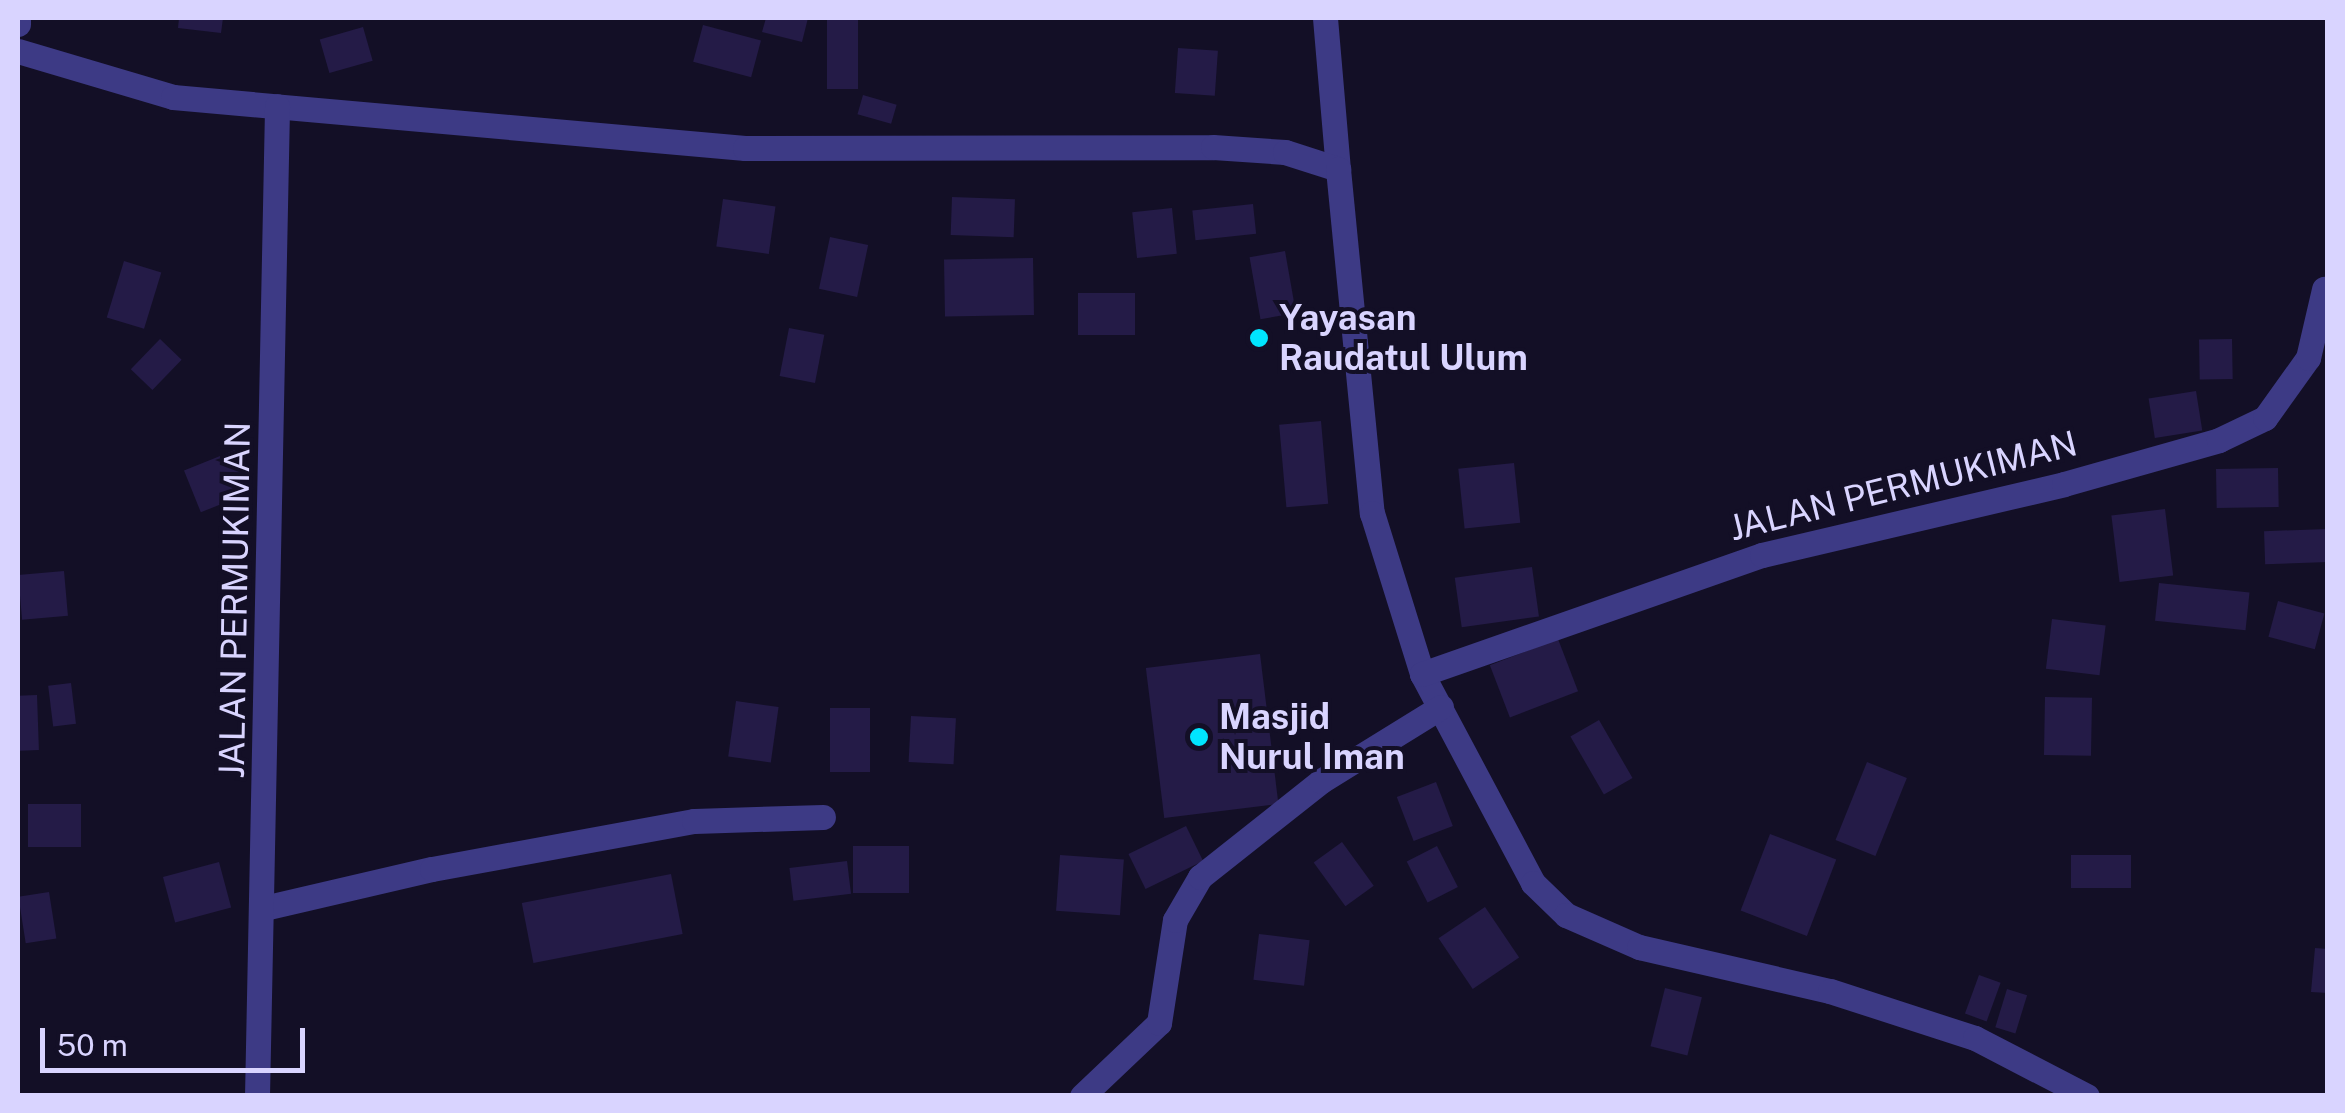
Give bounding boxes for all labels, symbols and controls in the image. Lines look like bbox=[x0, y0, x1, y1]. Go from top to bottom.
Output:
place label: Yayasan Raudatul Ulum bbox=[1279, 297, 1528, 379]
marker: Yayasan Raudatul Ulum bbox=[1248, 327, 1270, 349]
street label: JALAN PERMUKIMAN bbox=[211, 421, 259, 779]
street label: JALAN PERMUKIMAN bbox=[1725, 422, 2081, 550]
place label: Masjid Nurul Iman bbox=[1219, 696, 1405, 778]
marker: Masjid Nurul Iman bbox=[1188, 726, 1210, 748]
scale bar bbox=[45, 1008, 310, 1070]
text: 50 m bbox=[57, 1027, 128, 1063]

